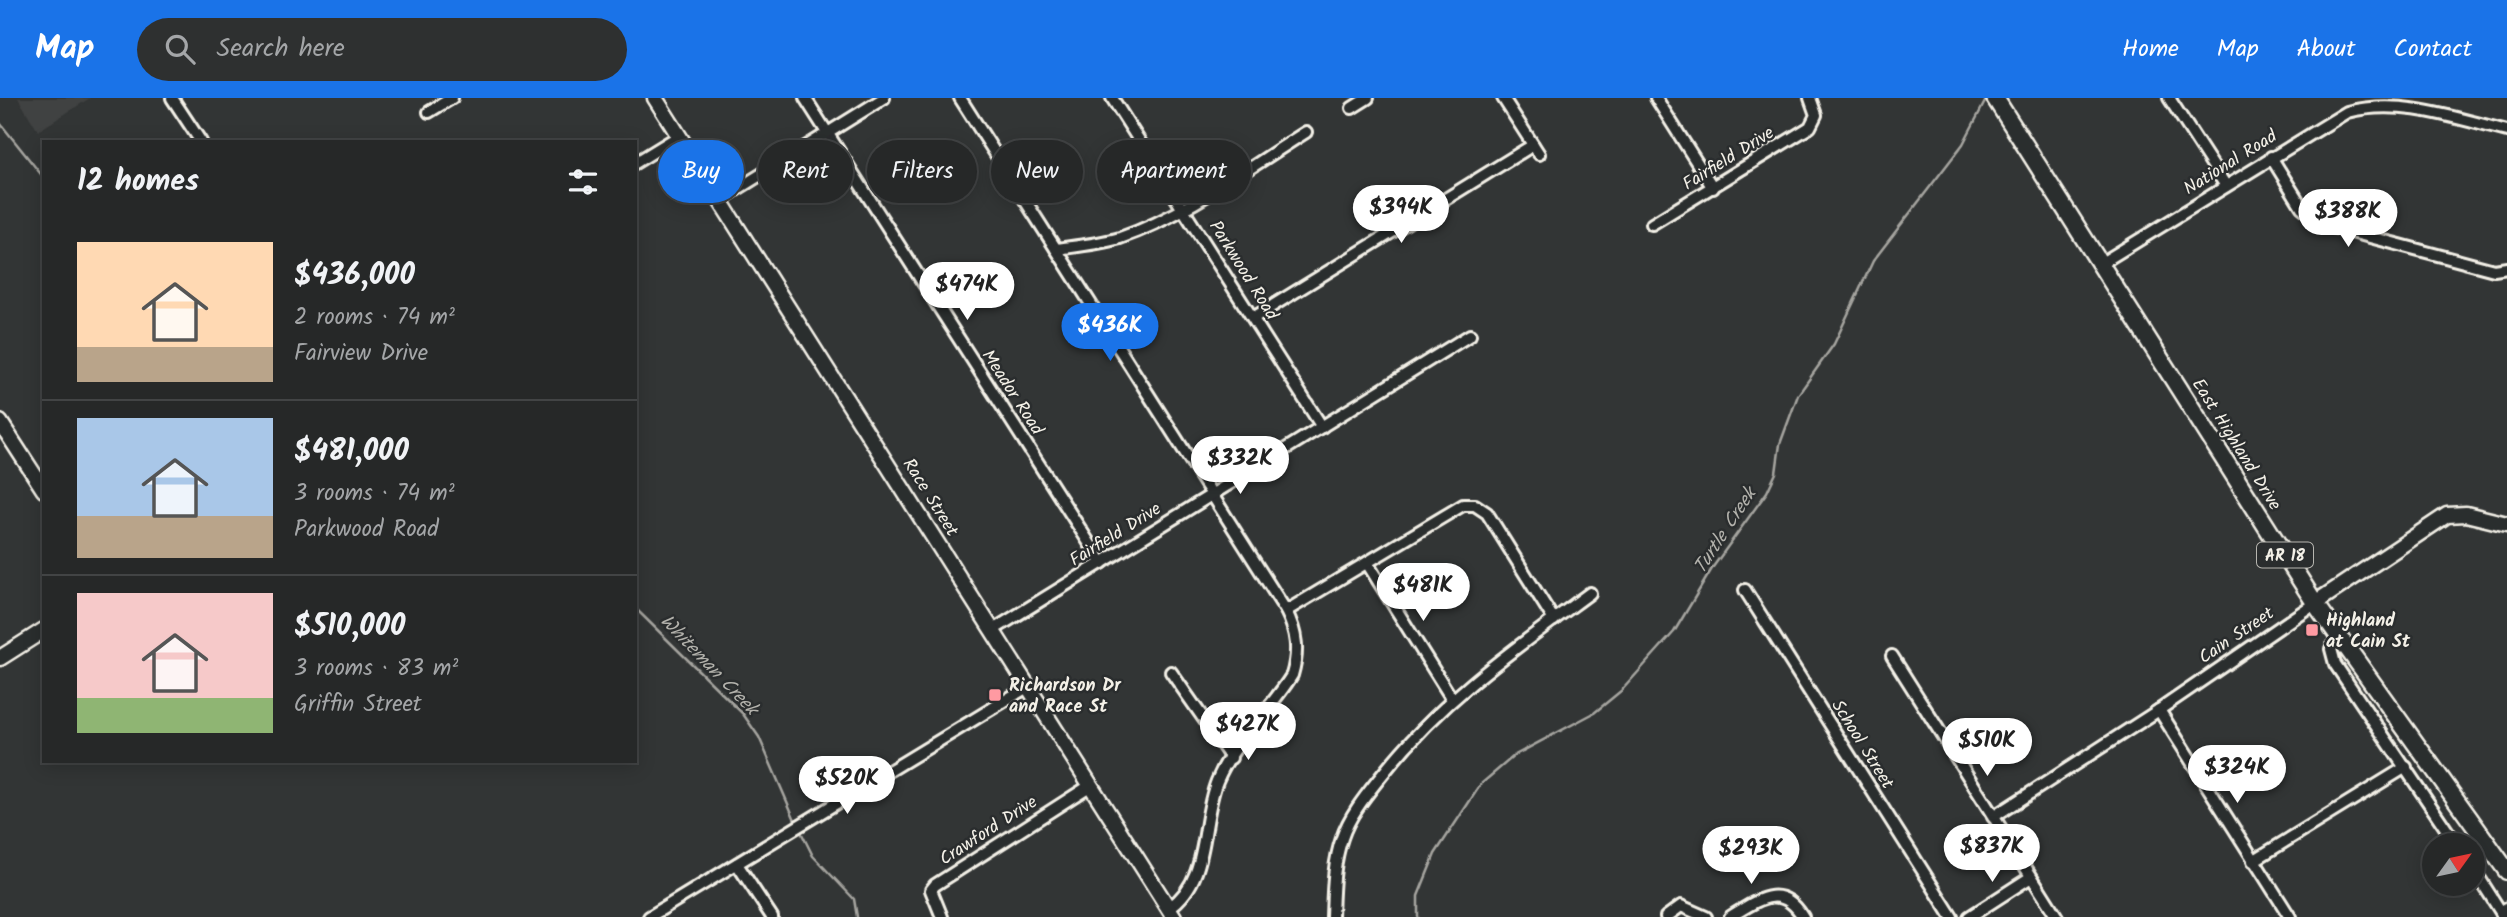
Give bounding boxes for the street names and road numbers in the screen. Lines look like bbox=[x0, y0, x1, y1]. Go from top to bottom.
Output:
street label: Fairfield Drive bbox=[1677, 119, 1781, 199]
street label: National Road bbox=[2178, 122, 2284, 204]
street label: Parkwood Road bbox=[1200, 215, 1286, 327]
street label: Meador Road bbox=[973, 344, 1051, 442]
street label: East Highland Drive bbox=[2183, 373, 2288, 517]
street label: Race Street bbox=[894, 453, 966, 544]
street label: Fairfield Drive bbox=[1064, 495, 1168, 575]
road number: AR 18 bbox=[2257, 543, 2313, 568]
street label: Cain Street bbox=[2193, 600, 2281, 672]
street label: School Street bbox=[1823, 694, 1901, 796]
street label: Crawford Drive bbox=[934, 789, 1044, 874]

